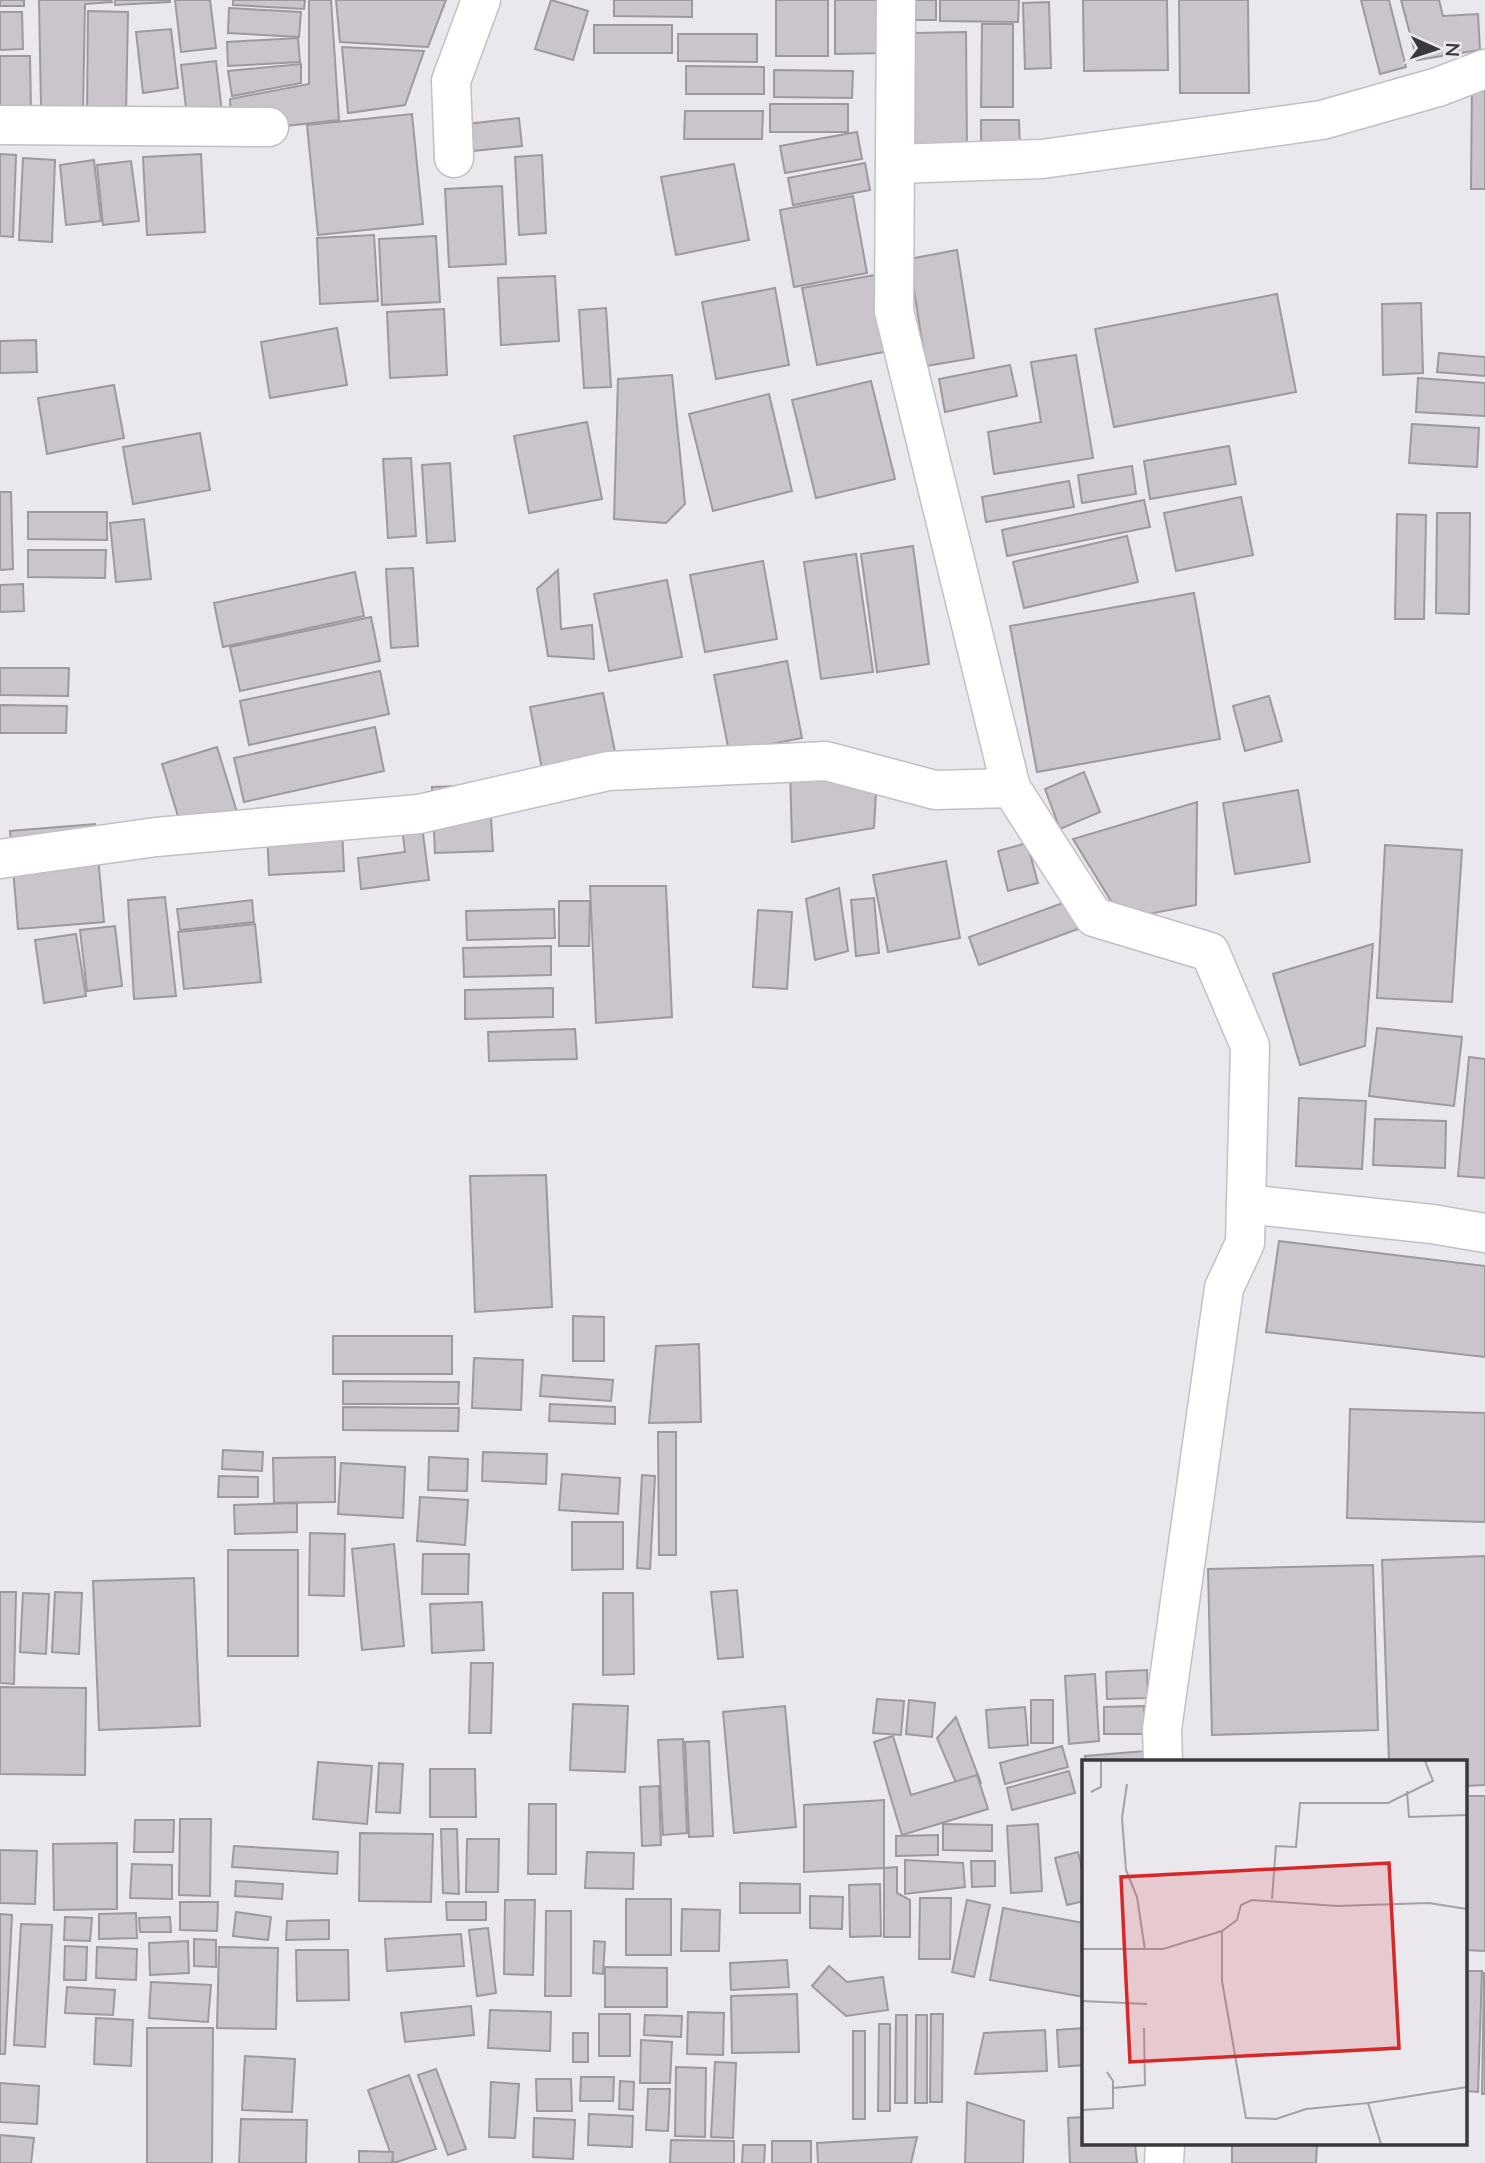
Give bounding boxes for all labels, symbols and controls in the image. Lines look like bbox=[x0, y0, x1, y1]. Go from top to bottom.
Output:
north arrow bbox=[1401, 14, 1471, 84]
text: N bbox=[1441, 42, 1465, 58]
inset map bbox=[1082, 1760, 1468, 2146]

